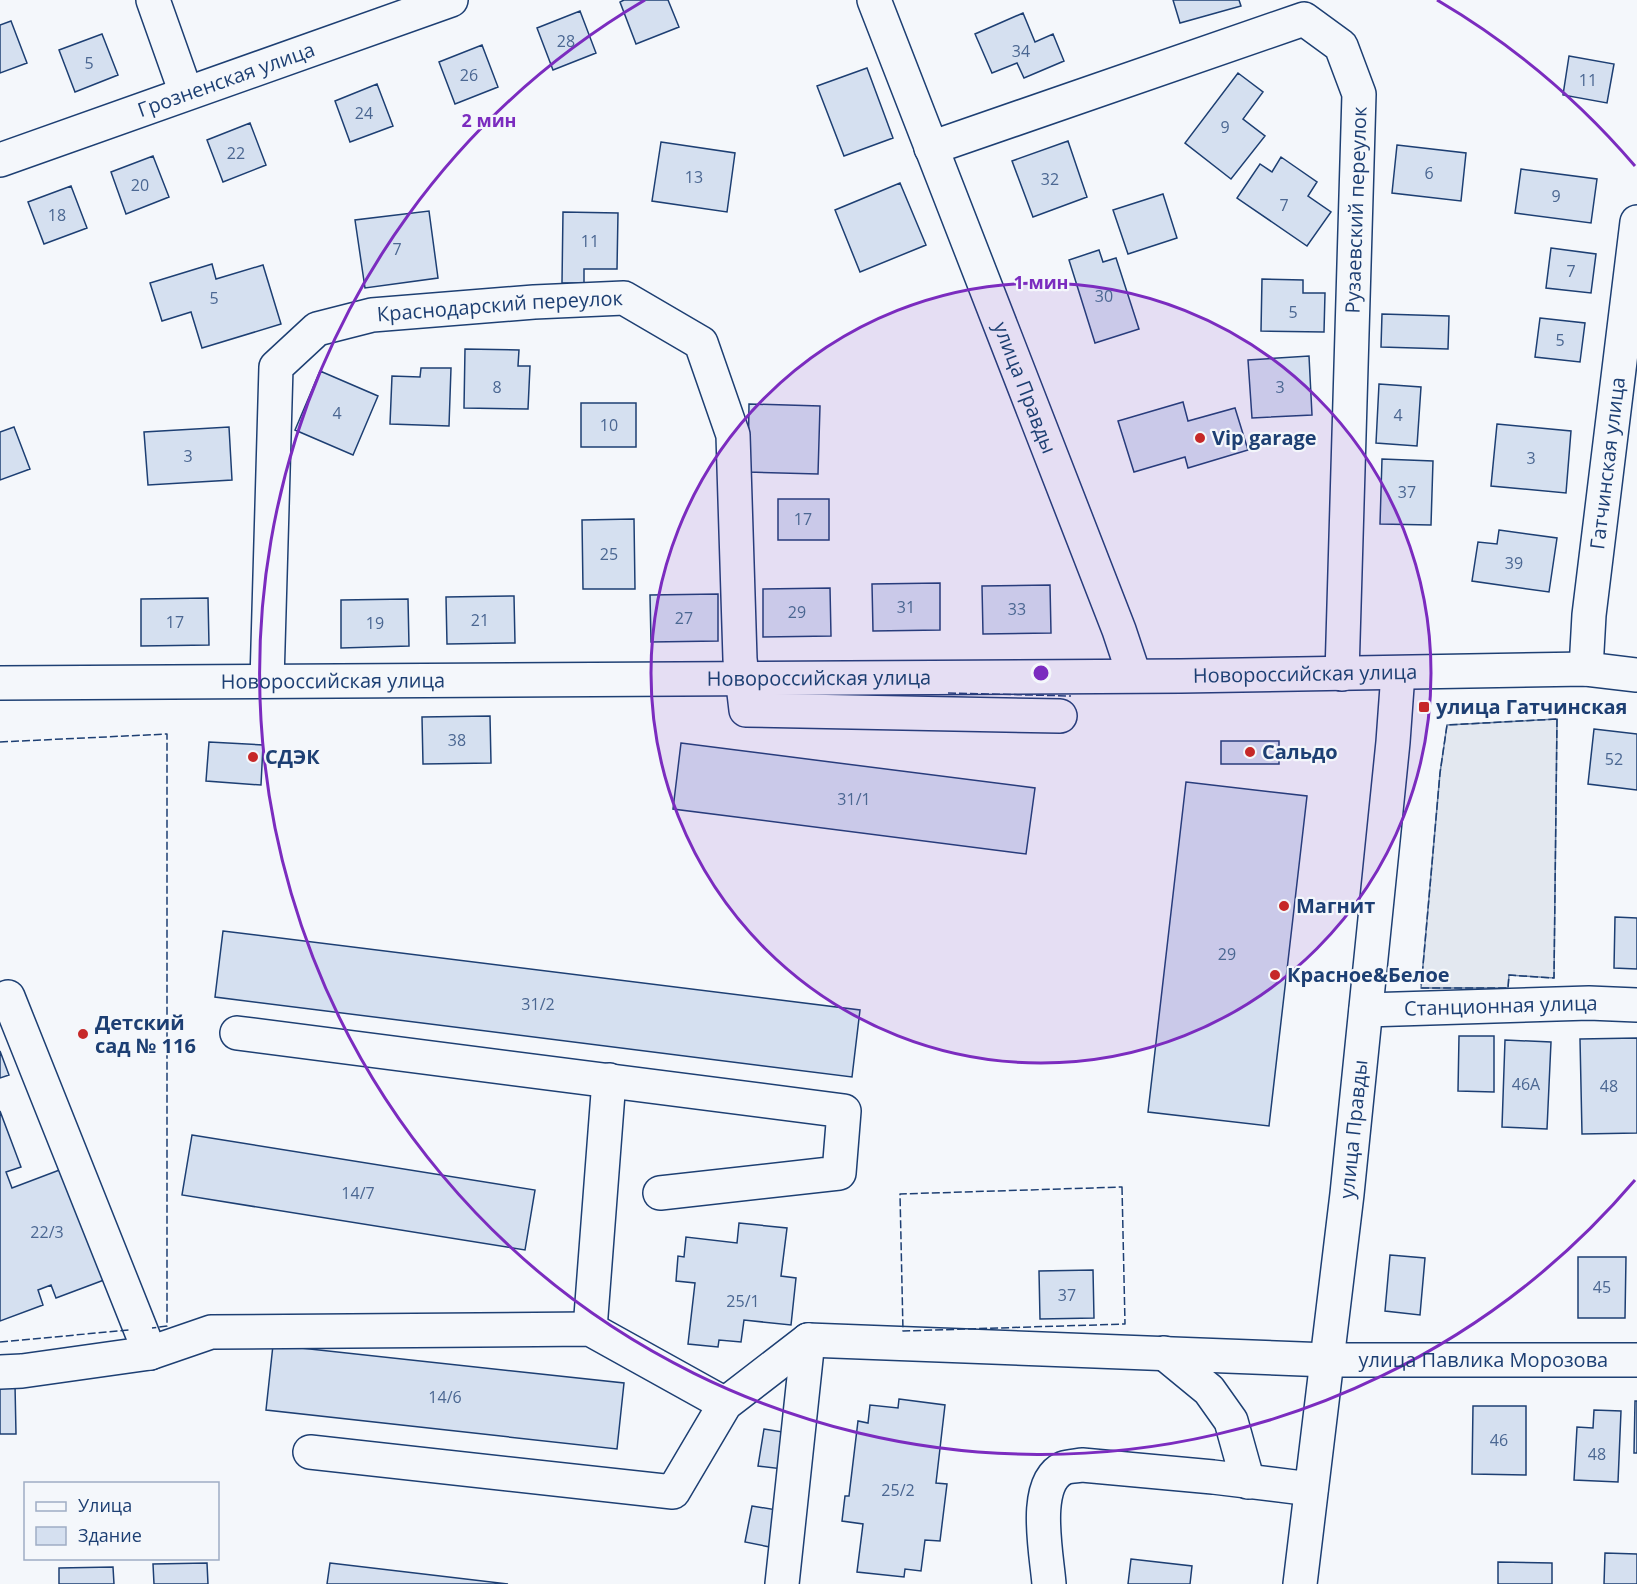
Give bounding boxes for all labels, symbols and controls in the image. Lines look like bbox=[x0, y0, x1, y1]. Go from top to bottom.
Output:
house number: 28 bbox=[557, 30, 575, 52]
street label: Грозненская улица bbox=[134, 35, 318, 123]
house number: 34 bbox=[1012, 40, 1030, 62]
house number: 5 bbox=[84, 52, 94, 74]
house number: 26 bbox=[460, 64, 478, 86]
house number: 11 bbox=[1579, 69, 1597, 91]
house number: 24 bbox=[355, 102, 373, 124]
street label: Рузаевский переулок bbox=[1338, 105, 1373, 314]
text: 2 мин bbox=[461, 108, 517, 132]
house number: 9 bbox=[1220, 116, 1230, 138]
house number: 22 bbox=[227, 142, 245, 164]
house number: 6 bbox=[1424, 162, 1434, 184]
house number: 13 bbox=[685, 166, 703, 188]
house number: 32 bbox=[1041, 168, 1059, 190]
house number: 20 bbox=[131, 174, 149, 196]
house number: 9 bbox=[1551, 185, 1561, 207]
house number: 7 bbox=[1279, 194, 1289, 216]
house number: 18 bbox=[48, 204, 66, 226]
house number: 11 bbox=[581, 230, 599, 252]
house number: 7 bbox=[392, 238, 402, 260]
house number: 7 bbox=[1566, 260, 1576, 282]
text: 1 мин bbox=[1013, 270, 1069, 294]
street label: Краснодарский переулок bbox=[376, 284, 624, 328]
house number: 30 bbox=[1095, 285, 1113, 307]
house number: 5 bbox=[209, 287, 219, 309]
house number: 5 bbox=[1288, 301, 1298, 323]
street label: улица Правды bbox=[987, 318, 1063, 457]
house number: 5 bbox=[1555, 329, 1565, 351]
street label: Гатчинская улица bbox=[1583, 375, 1631, 551]
house number: 8 bbox=[492, 376, 502, 398]
house number: 3 bbox=[1275, 376, 1285, 398]
house number: 4 bbox=[332, 402, 342, 424]
house number: 4 bbox=[1393, 404, 1403, 426]
house number: 10 bbox=[600, 414, 618, 436]
place label: Vip garage bbox=[1212, 424, 1317, 451]
marker: Vip garage bbox=[1193, 431, 1207, 445]
house number: 3 bbox=[183, 445, 193, 467]
house number: 3 bbox=[1526, 447, 1536, 469]
house number: 37 bbox=[1398, 481, 1416, 503]
house number: 17 bbox=[794, 508, 812, 530]
house number: 25 bbox=[600, 543, 618, 565]
house number: 39 bbox=[1505, 552, 1523, 574]
house number: 31 bbox=[897, 596, 915, 618]
house number: 33 bbox=[1008, 598, 1026, 620]
house number: 29 bbox=[788, 601, 806, 623]
house number: 27 bbox=[675, 607, 693, 629]
house number: 21 bbox=[471, 609, 489, 631]
house number: 17 bbox=[166, 611, 184, 633]
house number: 19 bbox=[366, 612, 384, 634]
street label: Новороссийская улица bbox=[1193, 658, 1417, 689]
street label: Новороссийская улица bbox=[707, 663, 931, 692]
centre of rings bbox=[1031, 663, 1051, 683]
street label: Новороссийская улица bbox=[221, 666, 445, 695]
place label: улица Гатчинская bbox=[1436, 693, 1627, 720]
marker: улица Гатчинская bbox=[1417, 700, 1431, 714]
house number: 38 bbox=[448, 729, 466, 751]
place label: Сальдо bbox=[1262, 738, 1338, 765]
place label: СДЭК bbox=[265, 743, 320, 770]
marker: Сальдо bbox=[1243, 745, 1257, 759]
house number: 52 bbox=[1605, 748, 1623, 770]
marker: СДЭК bbox=[246, 750, 260, 764]
house number: 31/1 bbox=[837, 788, 871, 810]
place label: Магнит bbox=[1296, 892, 1375, 919]
marker: Магнит bbox=[1277, 899, 1291, 913]
house number: 29 bbox=[1218, 943, 1236, 965]
place label: Красное&Белое bbox=[1287, 961, 1450, 988]
marker: Красное&Белое bbox=[1268, 968, 1282, 982]
street label: Станционная улица bbox=[1404, 989, 1598, 1022]
house number: 31/2 bbox=[521, 993, 555, 1015]
place label: Детский сад № 116 bbox=[95, 1009, 196, 1059]
marker: Детский сад № 116 bbox=[76, 1027, 90, 1041]
street label: улица Правды bbox=[1333, 1058, 1374, 1200]
house number: 46А bbox=[1512, 1073, 1541, 1095]
house number: 48 bbox=[1600, 1075, 1618, 1097]
house number: 14/7 bbox=[341, 1182, 375, 1204]
house number: 22/3 bbox=[30, 1221, 64, 1243]
house number: 45 bbox=[1593, 1276, 1611, 1298]
house number: 37 bbox=[1058, 1284, 1076, 1306]
house number: 25/1 bbox=[726, 1290, 760, 1312]
street label: улица Павлика Морозова bbox=[1359, 1346, 1608, 1373]
house number: 14/6 bbox=[428, 1386, 462, 1408]
house number: 46 bbox=[1490, 1429, 1508, 1451]
house number: 48 bbox=[1588, 1443, 1606, 1465]
house number: 25/2 bbox=[881, 1479, 915, 1501]
legend bbox=[24, 1482, 219, 1560]
text: Улица bbox=[78, 1493, 132, 1517]
text: Здание bbox=[78, 1523, 142, 1547]

